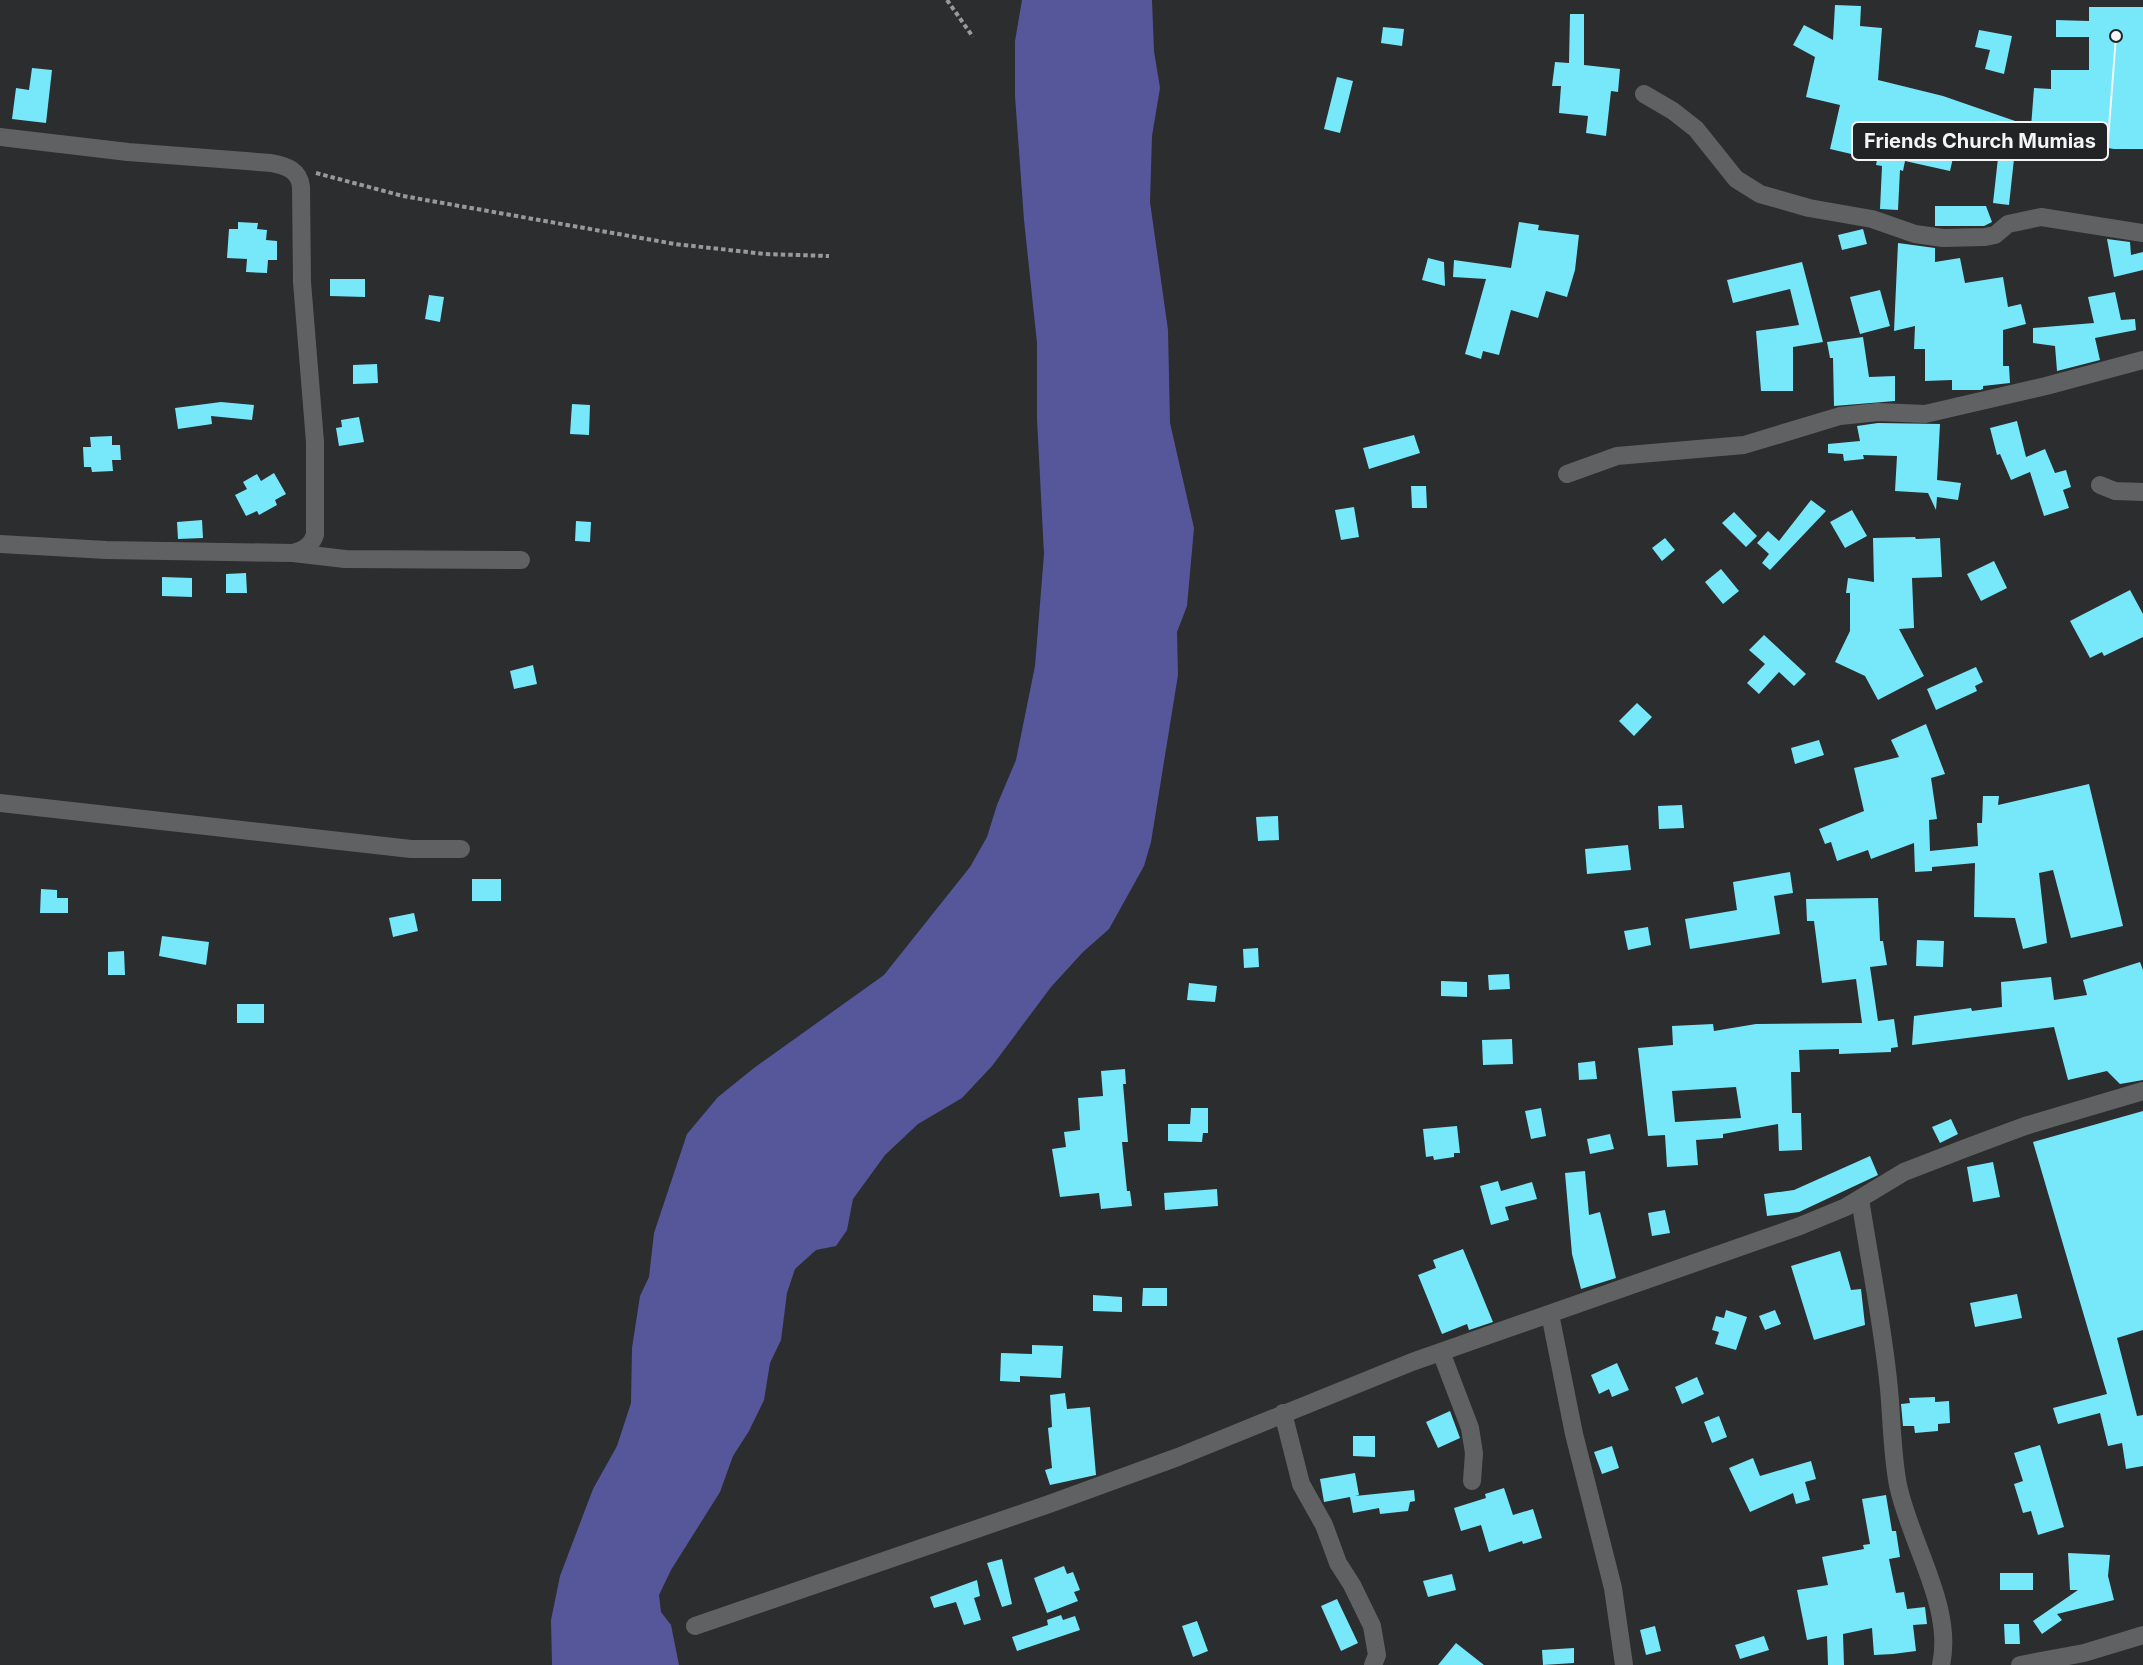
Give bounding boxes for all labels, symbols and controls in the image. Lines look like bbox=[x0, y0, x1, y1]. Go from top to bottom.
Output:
callout: Friends Church Mumias bbox=[1852, 122, 2108, 160]
text: Friends Church Mumias bbox=[1864, 129, 2096, 153]

